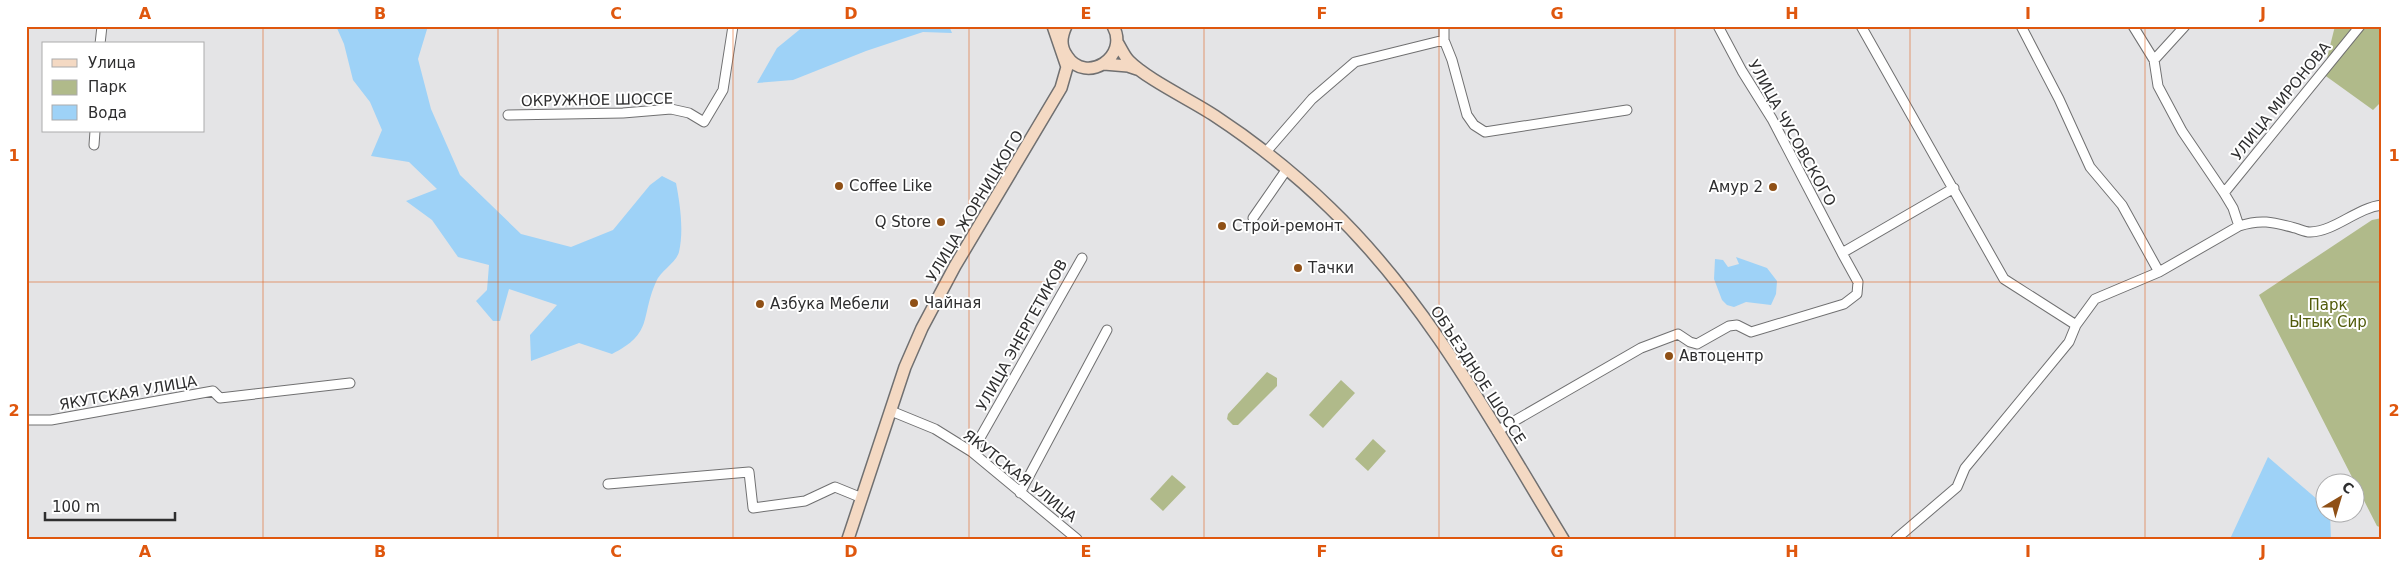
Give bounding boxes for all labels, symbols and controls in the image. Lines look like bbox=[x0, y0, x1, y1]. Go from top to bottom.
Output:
text: A bbox=[139, 4, 152, 23]
text: B bbox=[374, 4, 386, 23]
text: C bbox=[610, 4, 622, 23]
text: D bbox=[844, 4, 858, 23]
text: E bbox=[1081, 4, 1091, 23]
text: F bbox=[1317, 4, 1327, 23]
text: G bbox=[1550, 4, 1564, 23]
text: H bbox=[1785, 4, 1799, 23]
text: I bbox=[2025, 4, 2031, 23]
text: J bbox=[2259, 4, 2266, 23]
street label: УЛИЦА МИРОНОВА bbox=[2228, 38, 2335, 164]
legend bbox=[42, 42, 205, 132]
text: Улица bbox=[88, 54, 136, 72]
street label: УЛИЦА ЧУСОВСКОГО bbox=[1744, 57, 1840, 209]
text: Парк bbox=[88, 78, 127, 96]
street label: ОКРУЖНОЕ ШОССЕ bbox=[521, 90, 673, 110]
text: Вода bbox=[88, 104, 127, 122]
street label: УЛИЦА ЖОРНИЦКОГО bbox=[923, 127, 1027, 285]
text: 1 bbox=[8, 146, 20, 165]
text: 1 bbox=[2388, 146, 2400, 165]
place label: Coffee Like bbox=[849, 177, 932, 195]
place label: Амур 2 bbox=[1709, 178, 1763, 196]
marker: Coffee Like bbox=[833, 180, 845, 192]
marker: Амур 2 bbox=[1767, 181, 1779, 193]
place label: Q Store bbox=[875, 213, 931, 231]
marker: Q Store bbox=[935, 216, 947, 228]
place label: Строй-ремонт bbox=[1232, 217, 1343, 235]
marker: Строй-ремонт bbox=[1216, 220, 1228, 232]
street label: УЛИЦА ЭНЕРГЕТИКОВ bbox=[973, 256, 1071, 414]
place label: Тачки bbox=[1307, 259, 1354, 277]
marker: Тачки bbox=[1292, 262, 1304, 274]
place label: Чайная bbox=[924, 294, 981, 312]
place label: Азбука Мебели bbox=[770, 295, 889, 313]
park label: Парк Ытык Сир bbox=[2289, 296, 2367, 331]
marker: Чайная bbox=[908, 297, 920, 309]
marker: Азбука Мебели bbox=[754, 298, 766, 310]
street label: ОБЪЕЗДНОЕ ШОССЕ bbox=[1427, 303, 1529, 447]
place label: Автоцентр bbox=[1679, 347, 1764, 365]
marker: Автоцентр bbox=[1663, 350, 1675, 362]
street label: ЯКУТСКАЯ УЛИЦА bbox=[58, 372, 199, 414]
text: 2 bbox=[8, 401, 20, 420]
text: 2 bbox=[2388, 401, 2400, 420]
street label: ЯКУТСКАЯ УЛИЦА bbox=[959, 426, 1081, 526]
north arrow bbox=[2316, 472, 2366, 522]
text: С bbox=[2339, 478, 2357, 497]
scale bar bbox=[45, 490, 175, 522]
text: 100 m bbox=[52, 498, 100, 516]
text: A bbox=[139, 542, 152, 561]
text: B bbox=[374, 542, 386, 561]
text: C bbox=[610, 542, 622, 561]
text: D bbox=[844, 542, 858, 561]
text: E bbox=[1081, 542, 1091, 561]
text: F bbox=[1317, 542, 1327, 561]
text: G bbox=[1550, 542, 1564, 561]
text: H bbox=[1785, 542, 1799, 561]
text: I bbox=[2025, 542, 2031, 561]
text: J bbox=[2259, 542, 2266, 561]

